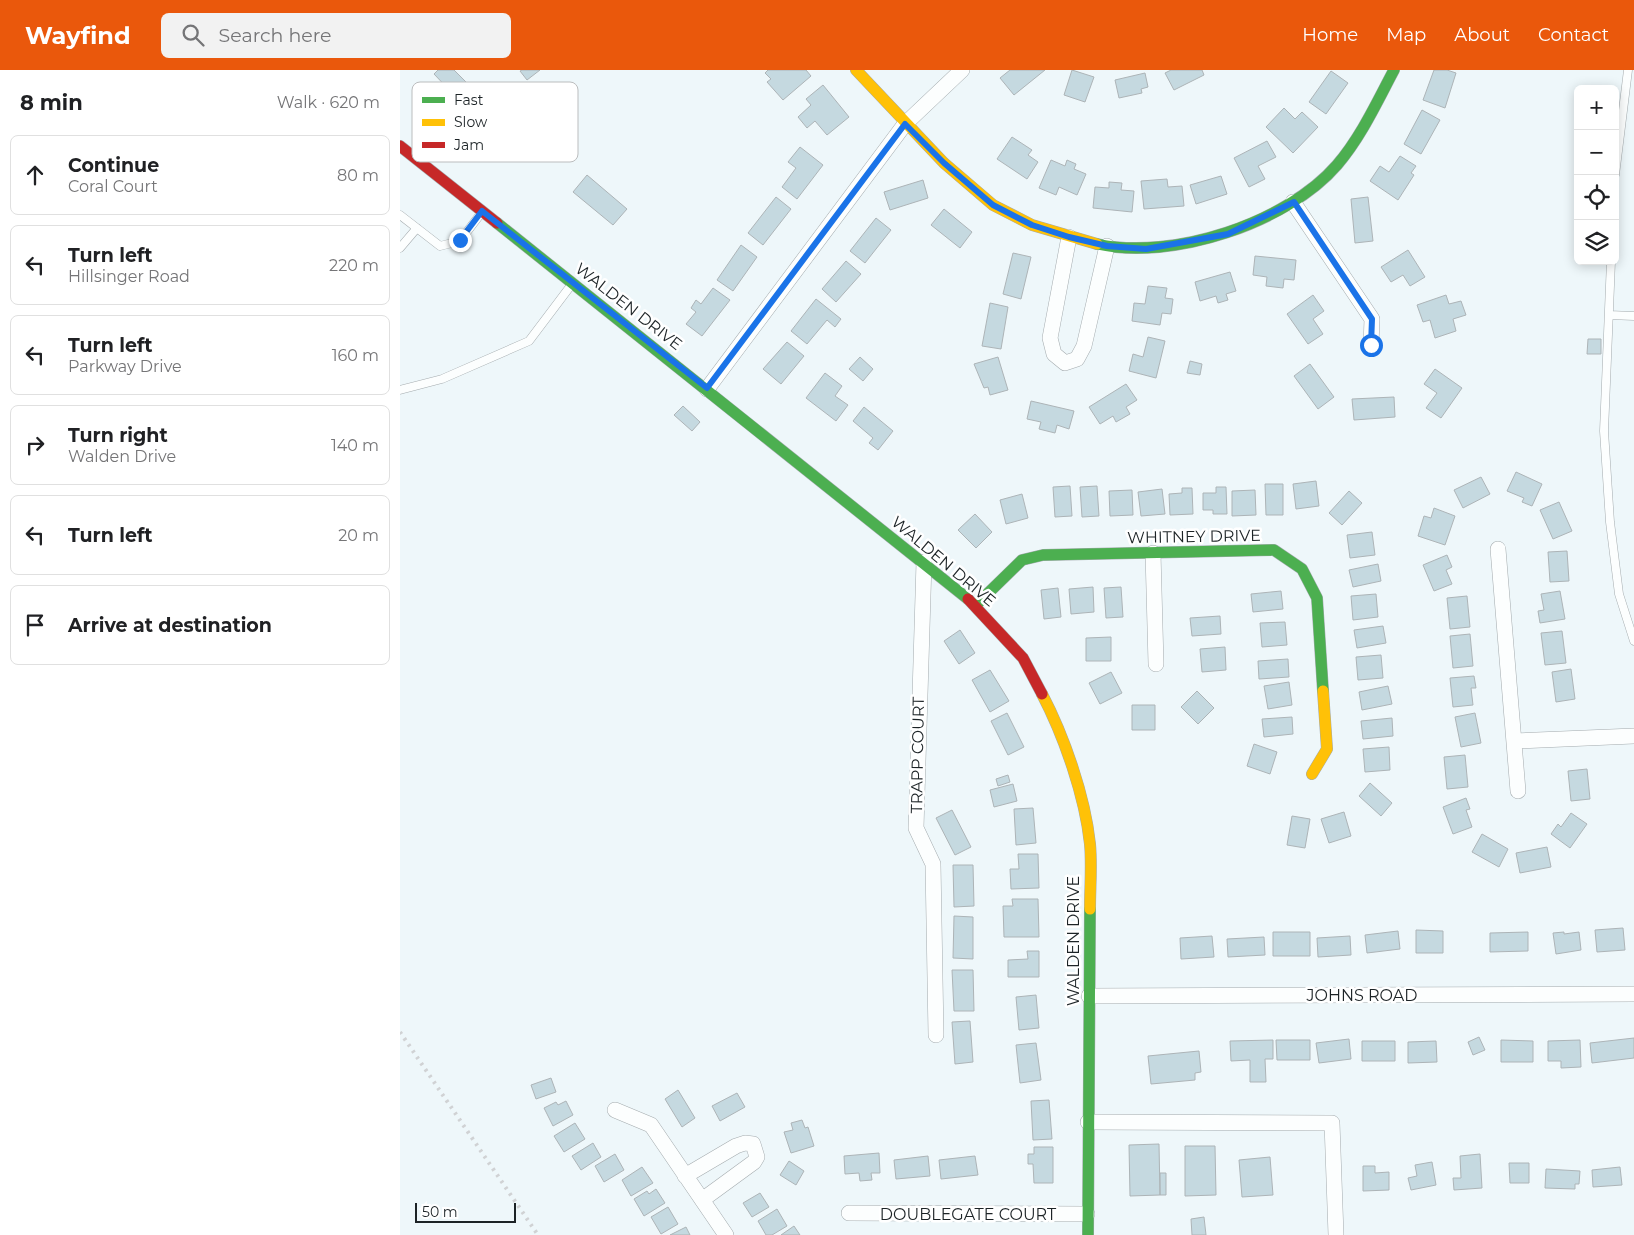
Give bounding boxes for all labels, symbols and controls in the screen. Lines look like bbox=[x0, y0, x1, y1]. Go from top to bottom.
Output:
search box bbox=[161, 13, 511, 58]
text: Wayfind bbox=[25, 21, 131, 50]
icon: search bbox=[179, 21, 207, 49]
text: Search here bbox=[219, 24, 332, 47]
text: Home bbox=[1302, 24, 1358, 46]
text: Map bbox=[1386, 24, 1426, 46]
text: About bbox=[1454, 24, 1510, 46]
text: Contact bbox=[1538, 24, 1609, 46]
legend bbox=[412, 82, 578, 162]
map controls bbox=[1574, 85, 1619, 265]
button: + bbox=[1574, 85, 1619, 130]
text: 8 min bbox=[20, 90, 83, 115]
text: Fast bbox=[454, 91, 484, 109]
text: Walk · 620 m bbox=[277, 93, 380, 112]
text: Slow bbox=[454, 113, 488, 131]
button: − bbox=[1574, 130, 1619, 175]
text: Jam bbox=[453, 136, 484, 154]
text: Continue bbox=[68, 154, 159, 177]
icon: ahead bbox=[21, 161, 49, 189]
text: 80 m bbox=[337, 166, 379, 185]
button: locate bbox=[1574, 175, 1619, 220]
text: Coral Court bbox=[68, 177, 158, 196]
button: layers bbox=[1574, 220, 1619, 265]
route end bbox=[449, 229, 472, 252]
text: Turn left bbox=[68, 244, 153, 267]
icon: left bbox=[21, 251, 49, 279]
text: 220 m bbox=[329, 256, 379, 275]
street label: WALDEN DRIVE bbox=[572, 259, 686, 354]
text: Hillsinger Road bbox=[68, 267, 190, 286]
text: Turn left bbox=[68, 334, 153, 357]
route start bbox=[1360, 334, 1383, 357]
icon: left bbox=[21, 341, 49, 369]
text: 160 m bbox=[332, 346, 379, 365]
text: Parkway Drive bbox=[68, 357, 182, 376]
text: Turn right bbox=[68, 424, 168, 447]
icon: right bbox=[21, 431, 49, 459]
text: 140 m bbox=[331, 436, 379, 455]
text: Walden Drive bbox=[68, 447, 176, 466]
street label: WALDEN DRIVE bbox=[888, 512, 1000, 611]
icon: left bbox=[21, 521, 49, 549]
text: Turn left bbox=[68, 524, 153, 547]
text: 20 m bbox=[338, 526, 379, 545]
street label: WHITNEY DRIVE bbox=[1127, 526, 1261, 547]
icon: arrive bbox=[21, 611, 49, 639]
text: Arrive at destination bbox=[68, 614, 272, 637]
street label: TRAPP COURT bbox=[907, 696, 928, 814]
street label: WALDEN DRIVE bbox=[1064, 876, 1083, 1006]
street label: JOHNS ROAD bbox=[1305, 986, 1418, 1005]
scale bar bbox=[415, 1200, 516, 1223]
text: 50 m bbox=[422, 1203, 458, 1221]
street label: DOUBLEGATE COURT bbox=[880, 1205, 1057, 1224]

